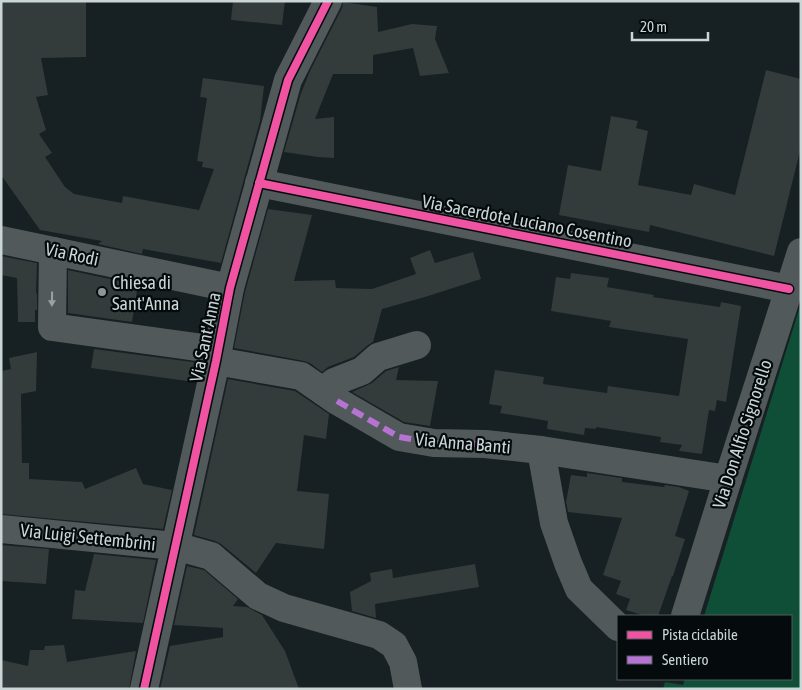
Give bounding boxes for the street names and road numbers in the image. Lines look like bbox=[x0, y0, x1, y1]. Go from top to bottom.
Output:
street label: Via Sacerdote Luciano Cosentino bbox=[420, 190, 634, 252]
street label: Via Rodi bbox=[43, 238, 101, 270]
street label: Via Sant'Anna bbox=[185, 290, 225, 384]
street label: Via Don Alfio Signorello bbox=[708, 357, 776, 511]
street label: Via Anna Banti bbox=[414, 428, 512, 458]
street label: Via Luigi Settembrini bbox=[19, 519, 157, 555]

